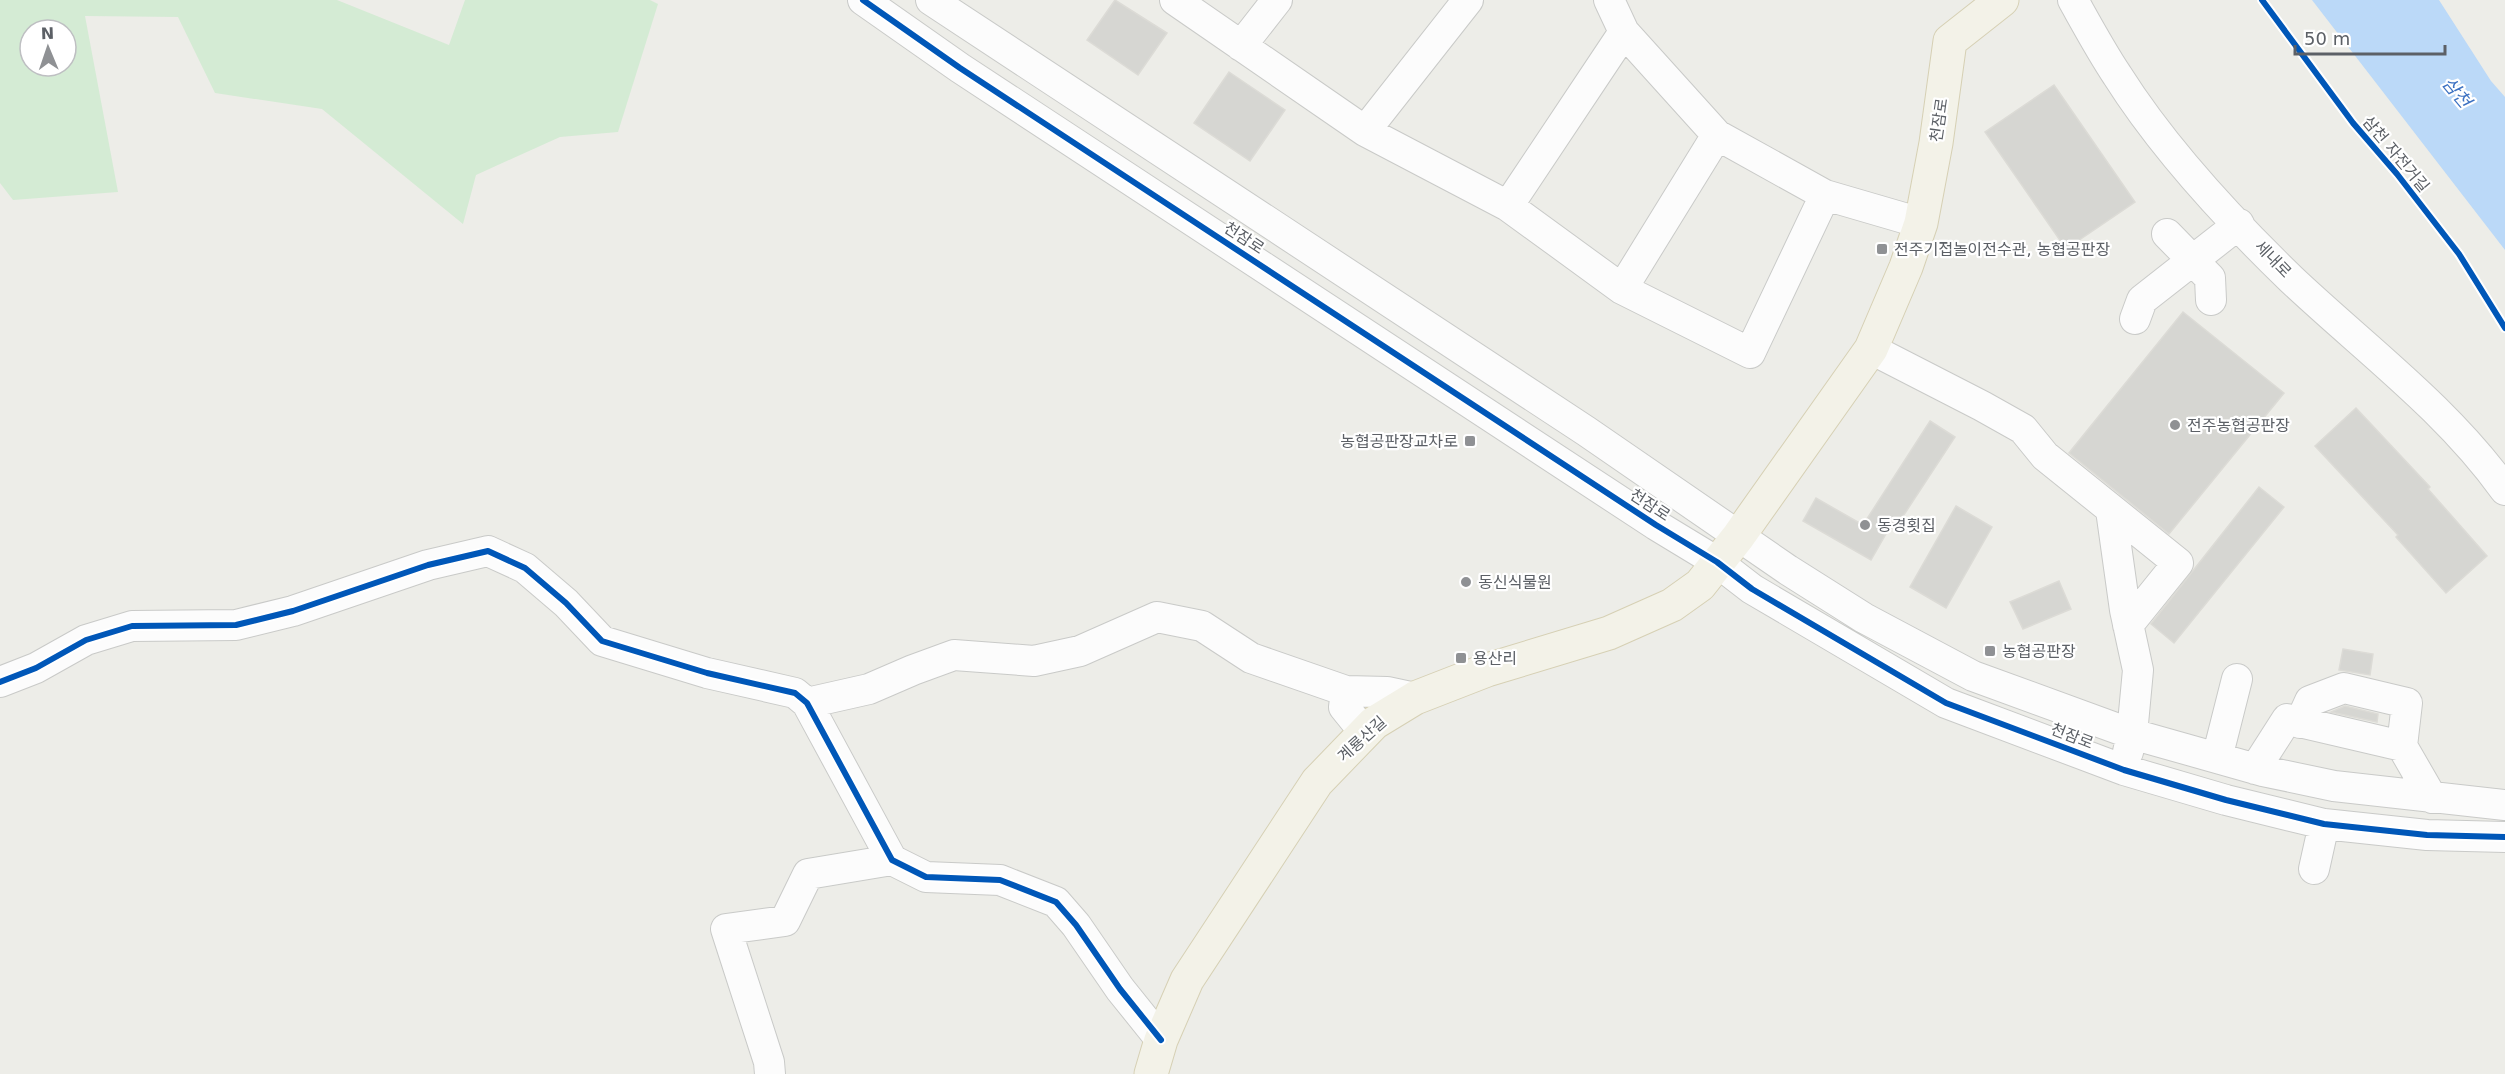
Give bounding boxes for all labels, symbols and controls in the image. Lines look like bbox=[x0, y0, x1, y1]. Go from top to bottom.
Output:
north arrow bbox=[18, 18, 78, 78]
scale bar bbox=[2295, 18, 2445, 56]
text: N bbox=[40, 24, 55, 43]
text: 50 m bbox=[2304, 28, 2350, 49]
water label: 삼천 bbox=[2438, 73, 2477, 113]
street label: 천잠로 bbox=[1927, 97, 1952, 143]
street label: 삼천 자전거길 bbox=[2359, 112, 2433, 196]
street label: 천잠로 bbox=[1220, 218, 1268, 258]
street label: 세내로 bbox=[2251, 237, 2295, 282]
place label: 전주기접놀이전수관, 농협공판장 bbox=[1894, 240, 2111, 259]
marker: 전주기접놀이전수관, 농협공판장 bbox=[1875, 242, 1889, 256]
place label: 전주농협공판장 bbox=[2187, 416, 2290, 435]
marker: 전주농협공판장 bbox=[2168, 418, 2182, 432]
place label: 농협공판장교차로 bbox=[1340, 432, 1458, 451]
marker: 농협공판장교차로 bbox=[1463, 434, 1477, 448]
street label: 천잠로 bbox=[1626, 485, 1674, 525]
place label: 동경횟집 bbox=[1877, 516, 1936, 535]
marker: 동경횟집 bbox=[1858, 518, 1872, 532]
place label: 동신식물원 bbox=[1478, 573, 1552, 592]
marker: 동신식물원 bbox=[1459, 575, 1473, 589]
place label: 농협공판장 bbox=[2002, 642, 2076, 661]
marker: 농협공판장 bbox=[1983, 644, 1997, 658]
place label: 용산리 bbox=[1473, 649, 1517, 668]
marker: 용산리 bbox=[1454, 651, 1468, 665]
street label: 계룡산길 bbox=[1334, 712, 1390, 766]
street label: 천잠로 bbox=[2048, 719, 2096, 753]

